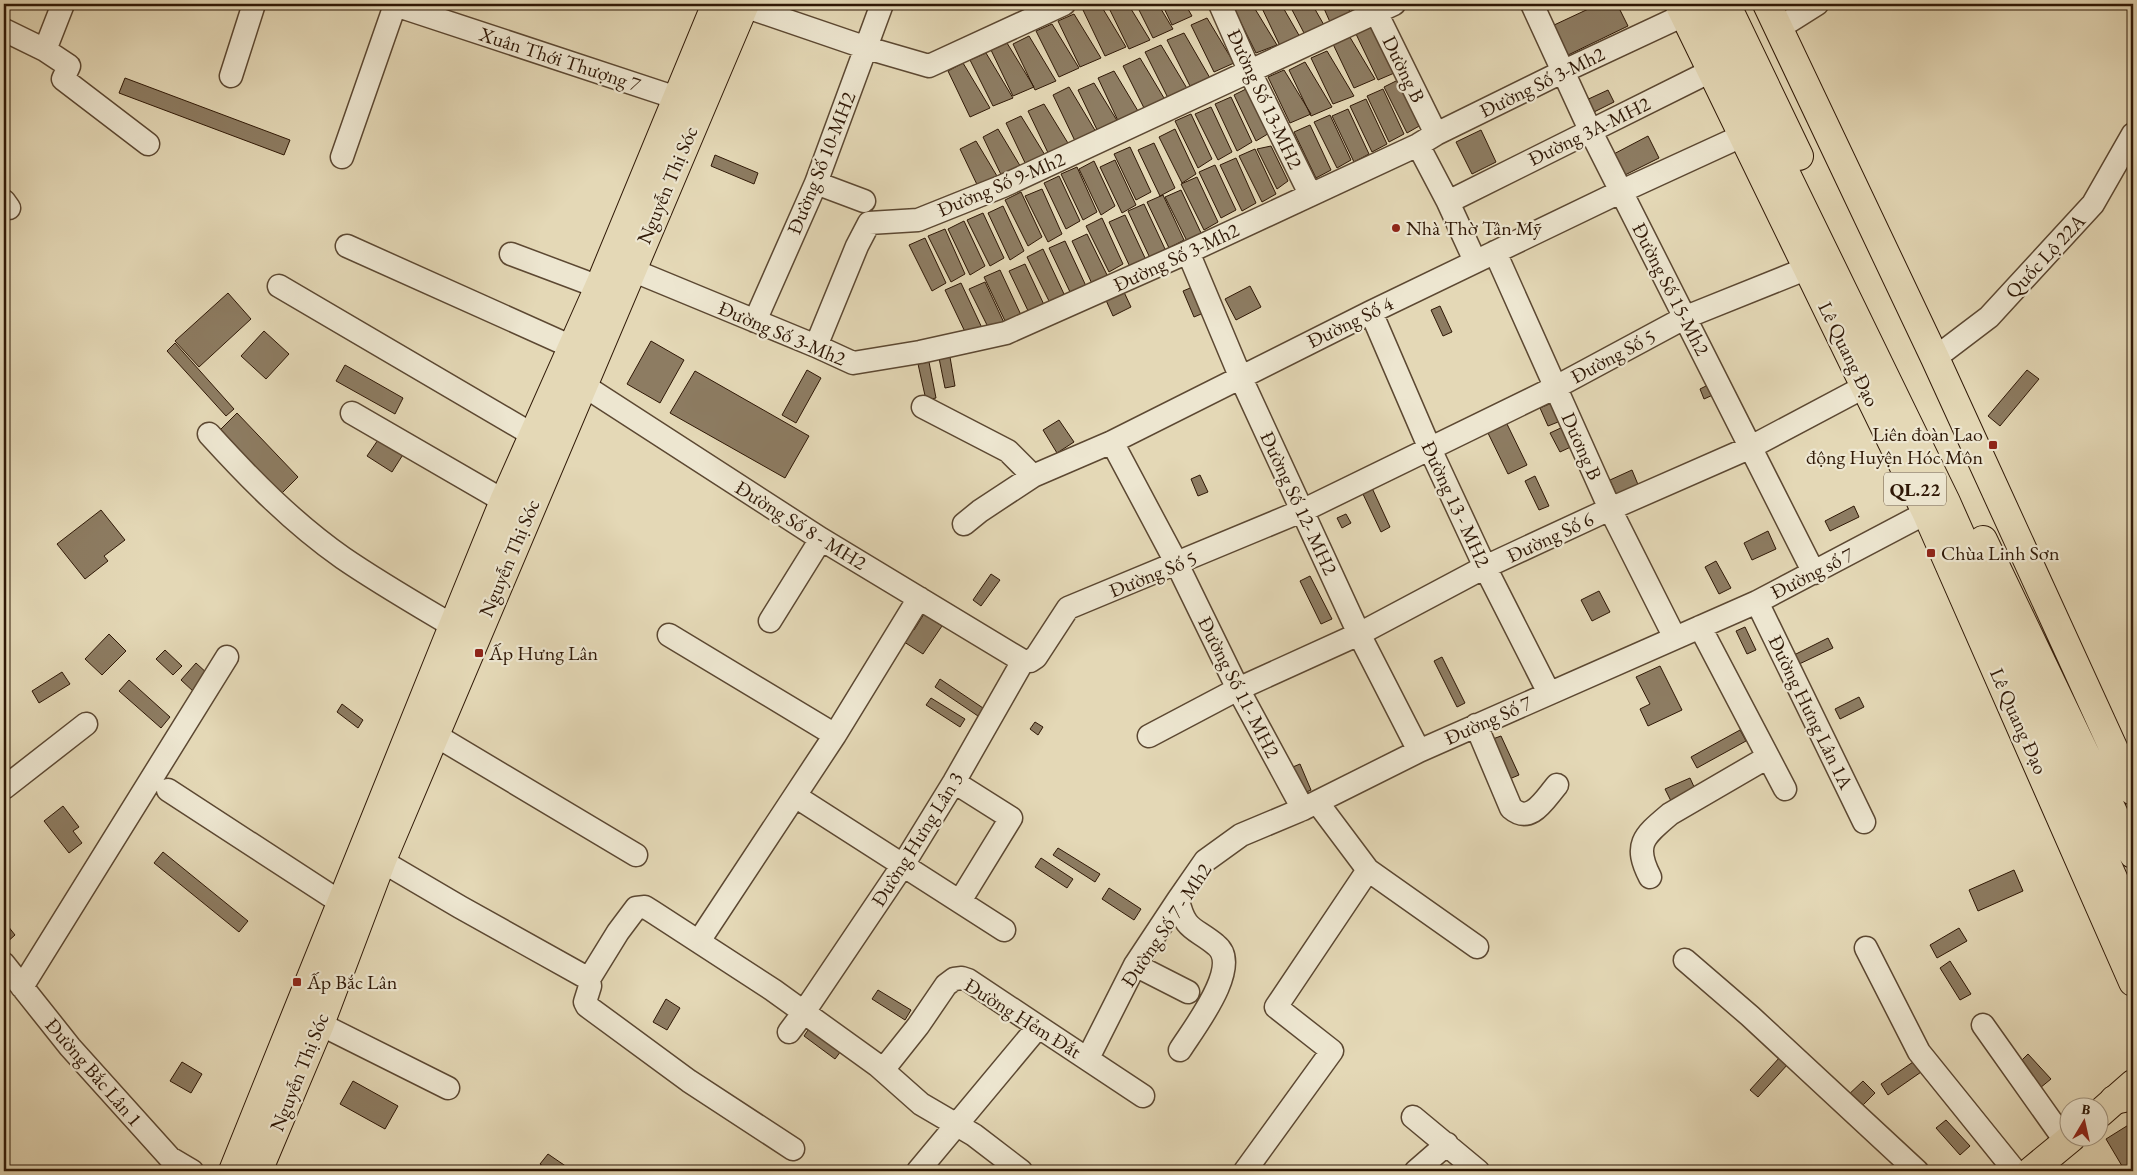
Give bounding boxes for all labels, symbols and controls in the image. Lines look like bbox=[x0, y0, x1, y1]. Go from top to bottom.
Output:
street label: Xuân Thới Thượng 7 bbox=[475, 20, 644, 97]
street label: Đường Số 13-MH2 bbox=[1221, 25, 1309, 173]
street label: Dường B bbox=[1377, 31, 1431, 107]
street label: Đường Số 3-Mh2 bbox=[1475, 40, 1609, 123]
street label: Đường Số 10-MH2 bbox=[781, 88, 862, 238]
street label: Đường 3A-MH2 bbox=[1524, 90, 1655, 172]
street label: Nguyễn Thị Sóc bbox=[630, 122, 704, 248]
street label: Đường Số 9-Mh2 bbox=[933, 145, 1069, 223]
street label: Quốc Lộ 22A bbox=[1999, 208, 2091, 304]
place label: Nhà Thờ Tân Mỹ bbox=[1406, 215, 1542, 241]
street label: Đường Số 3-Mh2 bbox=[1109, 216, 1243, 297]
street label: Đường Số 15-Mh2 bbox=[1626, 218, 1716, 360]
marker: Nhà Thờ Tân Mỹ bbox=[1390, 222, 1402, 234]
street label: Đường Số 4 bbox=[1303, 290, 1398, 354]
street label: Đường Số 3-Mh2 bbox=[714, 294, 850, 372]
street label: Lê Quang Đạo bbox=[1812, 297, 1886, 411]
street label: Đường Số 5 bbox=[1566, 323, 1660, 389]
street label: Dương B bbox=[1556, 408, 1608, 484]
place label: Liên đoàn Lao động Huyện Hóc Môn bbox=[1806, 421, 1983, 470]
street label: Đường Số 12- MH2 bbox=[1254, 427, 1344, 579]
street label: Đường 13 - MH2 bbox=[1415, 437, 1497, 572]
marker: Liên đoàn Lao động Huyện Hóc Môn bbox=[1987, 439, 1999, 451]
road number: QL.22 bbox=[1884, 472, 1946, 506]
street label: Đường Số 8 - MH2 bbox=[731, 474, 872, 576]
street label: Nguyễn Thị Sóc bbox=[472, 495, 546, 621]
street label: Đường Số 6 bbox=[1503, 506, 1598, 568]
place label: Chùa Linh Sơn bbox=[1941, 540, 2060, 566]
street label: Đường số 7 bbox=[1766, 541, 1858, 605]
street label: Đường Số 5 bbox=[1105, 545, 1201, 603]
marker: Chùa Linh Sơn bbox=[1925, 547, 1937, 559]
street label: Đường Số 11- MH2 bbox=[1192, 612, 1286, 762]
street label: Đường Hưng Lân 1A bbox=[1762, 631, 1860, 793]
place label: Ấp Hưng Lân bbox=[488, 640, 599, 666]
marker: Ấp Hưng Lân bbox=[473, 647, 485, 659]
street label: Lê Quang Đạo bbox=[1984, 664, 2054, 778]
street label: Đường Số 7 bbox=[1440, 689, 1536, 751]
street label: Đường Hưng Lân 3 bbox=[865, 767, 969, 911]
street label: Đường Số 7 - Mh2 bbox=[1115, 858, 1217, 992]
place label: Ấp Bắc Lân bbox=[306, 969, 398, 995]
street label: Đường Hẻm Đắt bbox=[960, 972, 1087, 1065]
marker: Ấp Bắc Lân bbox=[291, 976, 303, 988]
street label: Nguyễn Thị Sóc bbox=[263, 1009, 335, 1135]
street label: Đường Bắc Lân 1 bbox=[40, 1012, 148, 1132]
north arrow bbox=[2060, 1098, 2110, 1148]
text: B bbox=[2080, 1100, 2092, 1119]

